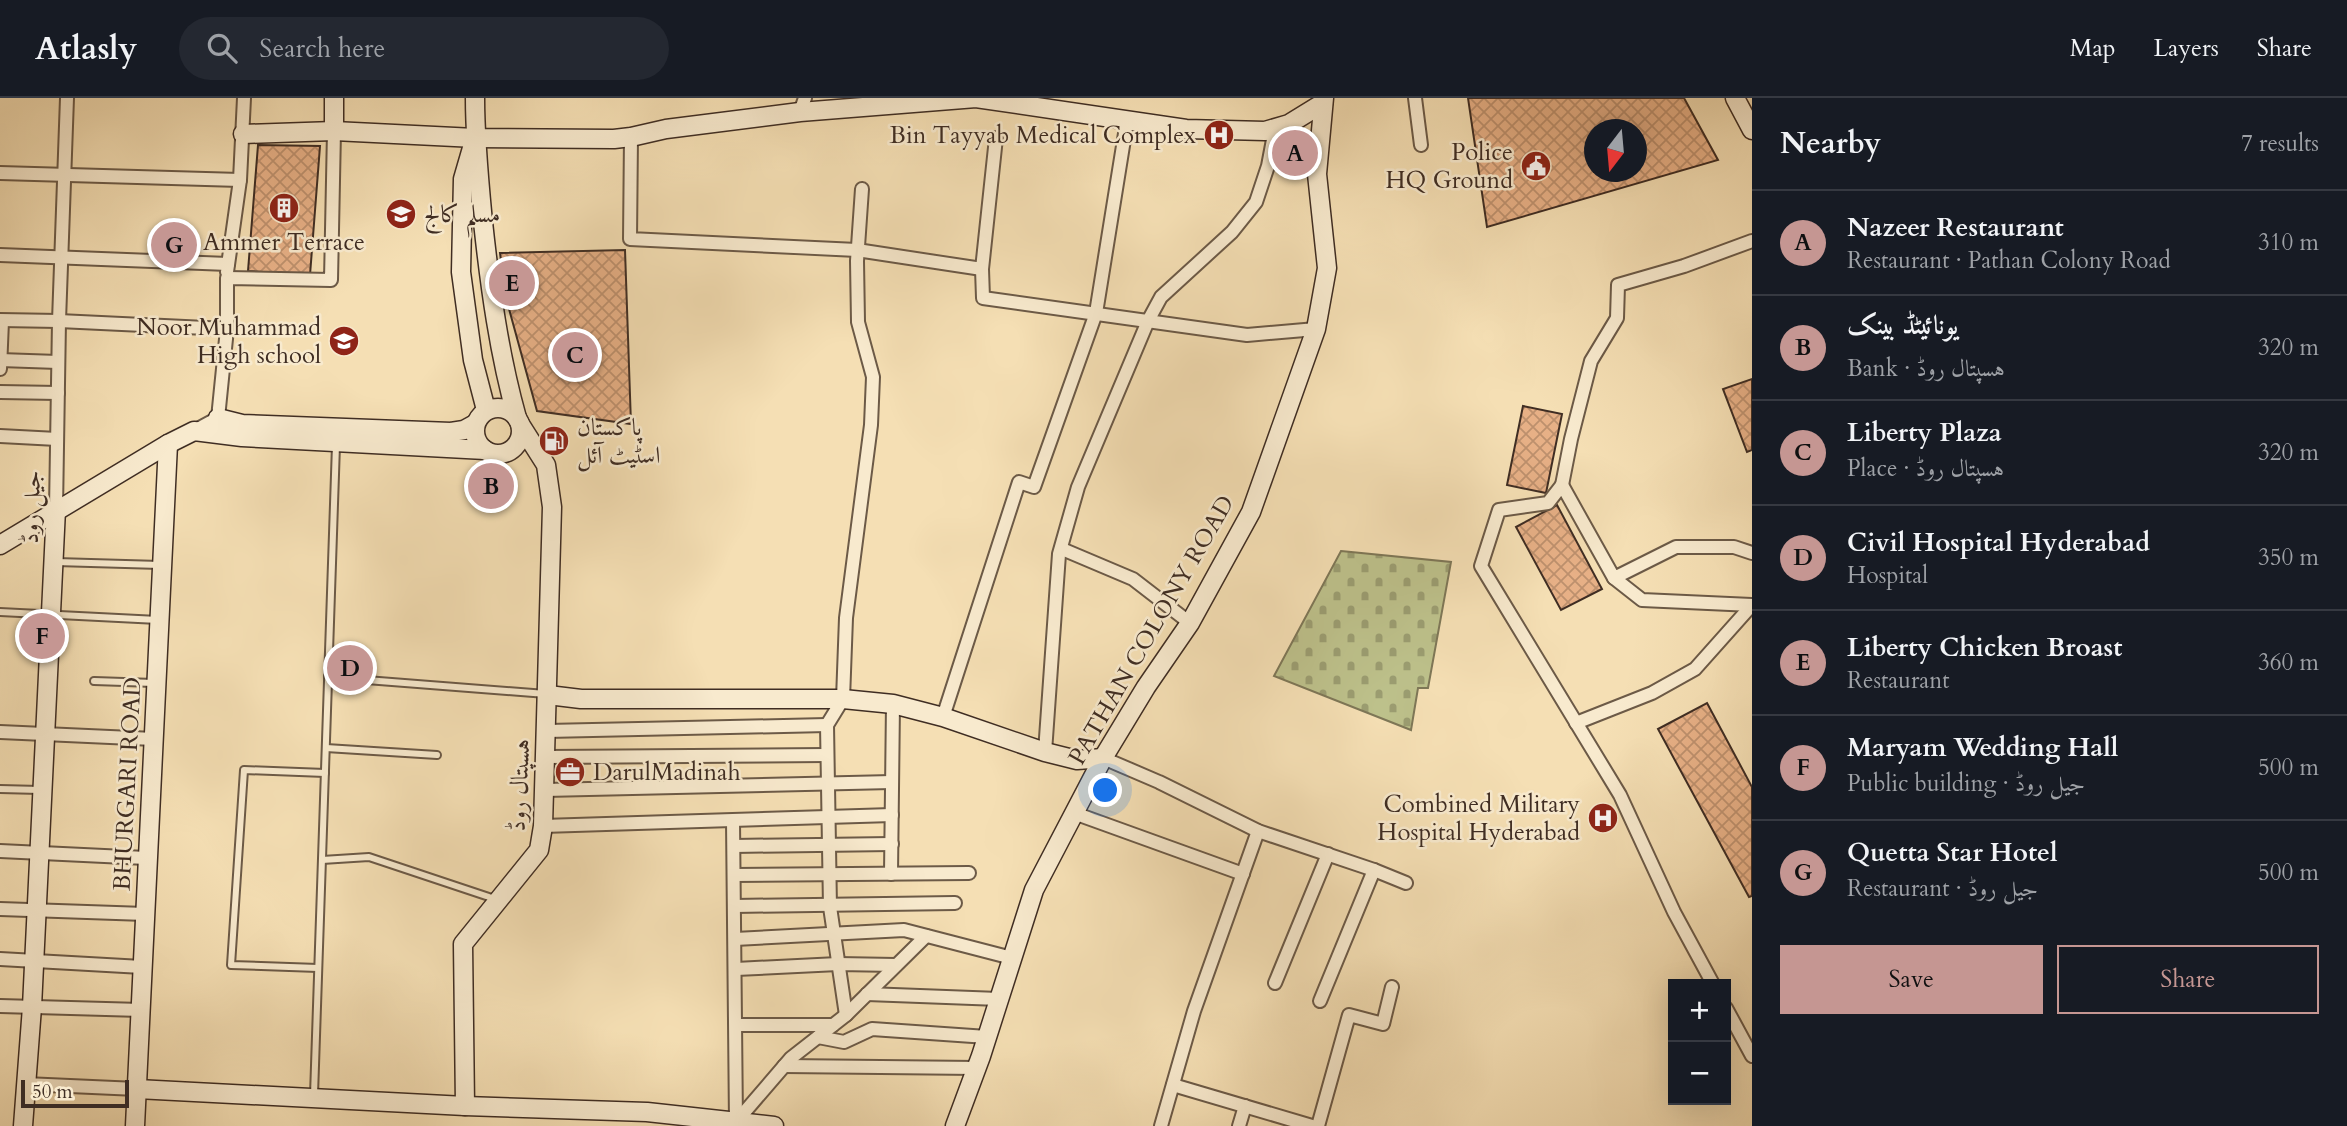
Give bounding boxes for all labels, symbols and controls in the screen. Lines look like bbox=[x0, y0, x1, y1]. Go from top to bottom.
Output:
search box bbox=[179, 17, 669, 80]
text: Atlasly bbox=[35, 26, 137, 71]
icon: search bbox=[203, 29, 241, 67]
text: Search here bbox=[259, 31, 385, 66]
text: Map bbox=[2070, 32, 2116, 65]
text: Layers bbox=[2154, 32, 2219, 65]
text: Share bbox=[2257, 32, 2312, 65]
hospital icon: Bin Tayyab Medical Complex bbox=[1202, 118, 1236, 152]
place label: Bin Tayyab Medical Complex bbox=[890, 119, 1196, 152]
north arrow bbox=[1584, 119, 1647, 182]
text: Nearby bbox=[1780, 123, 1881, 164]
pin: A bbox=[1272, 127, 1318, 179]
text: 7 results bbox=[2241, 128, 2319, 159]
place label: Police HQ Ground bbox=[1385, 136, 1513, 197]
public building icon: Police HQ Ground bbox=[1519, 149, 1553, 183]
building icon: Ammer Terrace bbox=[267, 191, 301, 225]
school or university icon: مسلم کالج bbox=[384, 197, 418, 231]
place label: مسلم کالج bbox=[424, 198, 500, 238]
text: Nazeer Restaurant bbox=[1847, 210, 2064, 245]
pin: G bbox=[151, 219, 197, 271]
place label: Ammer Terrace bbox=[203, 226, 365, 259]
text: A bbox=[1794, 227, 1812, 258]
text: 310 m bbox=[2258, 227, 2319, 258]
text: Restaurant · Pathan Colony Road bbox=[1847, 245, 2171, 276]
pin: E bbox=[489, 257, 535, 309]
text: یونائیٹڈ بینک bbox=[1847, 308, 1958, 343]
place label: Noor Muhammad High school bbox=[136, 311, 321, 372]
school or university icon: Noor Muhammad High school bbox=[327, 324, 361, 358]
pin: C bbox=[552, 329, 598, 381]
text: B bbox=[1795, 332, 1811, 363]
text: 320 m bbox=[2258, 332, 2319, 363]
text: Bank · ہسپتال روڈ bbox=[1847, 353, 2005, 384]
place label: پاکستان اسٹیٹ آئل bbox=[577, 411, 660, 472]
text: Liberty Plaza bbox=[1847, 415, 2002, 450]
fuel station icon: پاکستان اسٹیٹ آئل bbox=[537, 424, 571, 458]
text: C bbox=[1794, 437, 1812, 468]
text: 320 m bbox=[2258, 437, 2319, 468]
text: Place · ہسپتال روڈ bbox=[1847, 453, 2004, 484]
pin: B bbox=[468, 460, 514, 512]
street label: جیل روڈ bbox=[14, 470, 49, 544]
street label: PATHAN COLONY ROAD bbox=[1061, 489, 1242, 771]
text: Civil Hospital Hyderabad bbox=[1847, 525, 2150, 560]
text: D bbox=[1793, 542, 1813, 573]
text: 350 m bbox=[2258, 542, 2319, 573]
text: Hospital bbox=[1847, 560, 1928, 591]
pin: F bbox=[19, 610, 65, 662]
text: Liberty Chicken Broast bbox=[1847, 630, 2122, 665]
pin: D bbox=[327, 642, 373, 694]
text: E bbox=[1796, 647, 1810, 678]
text: 360 m bbox=[2258, 647, 2319, 678]
text: Restaurant bbox=[1847, 665, 1950, 696]
street label: BHURGARI ROAD bbox=[105, 676, 150, 892]
text: Maryam Wedding Hall bbox=[1847, 730, 2118, 765]
street label: ہسپتال روڈ bbox=[501, 738, 538, 832]
text: F bbox=[1796, 752, 1810, 783]
text: 500 m bbox=[2258, 752, 2319, 783]
office icon: DarulMadinah bbox=[553, 755, 587, 789]
place label: DarulMadinah bbox=[593, 756, 741, 789]
text: Public building · جیل روڈ bbox=[1847, 768, 2085, 799]
your location bbox=[1088, 773, 1122, 807]
place label: Combined Military Hospital Hyderabad bbox=[1377, 788, 1580, 849]
hospital icon: Combined Military Hospital Hyderabad bbox=[1586, 801, 1620, 835]
text: Quetta Star Hotel bbox=[1847, 835, 2058, 870]
text: G bbox=[1794, 857, 1812, 888]
text: 500 m bbox=[2258, 857, 2319, 888]
text: Restaurant · جیل روڈ bbox=[1847, 873, 2038, 904]
button: Save bbox=[1780, 945, 2043, 1014]
button: Share bbox=[2057, 945, 2319, 1014]
map controls bbox=[1668, 979, 1731, 1105]
button: + bbox=[1668, 979, 1731, 1042]
button: − bbox=[1668, 1042, 1731, 1105]
scale bar bbox=[21, 1077, 130, 1109]
text: 50 m bbox=[32, 1079, 73, 1105]

